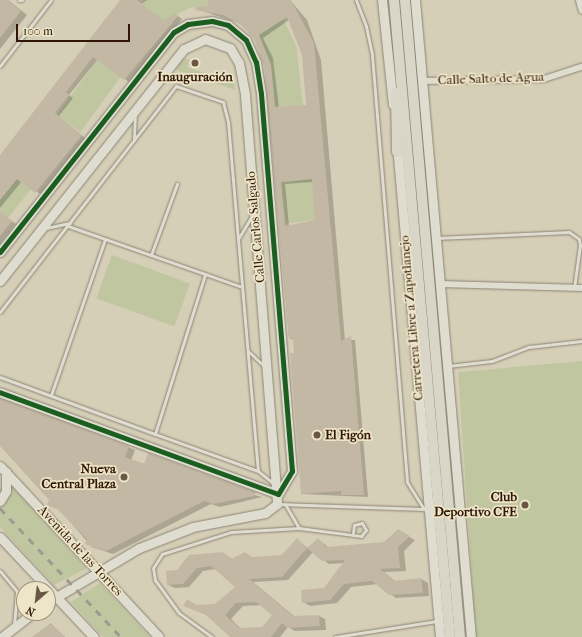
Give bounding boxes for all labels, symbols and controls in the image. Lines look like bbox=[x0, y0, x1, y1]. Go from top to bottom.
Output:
scale bar bbox=[18, 16, 132, 42]
text: 100 m bbox=[23, 24, 53, 38]
marker: Inauguración bbox=[190, 58, 200, 68]
place label: Inauguración bbox=[157, 69, 233, 85]
street label: Calle Salto de Agua bbox=[437, 69, 545, 89]
street label: Calle Carlos Salgado bbox=[243, 171, 269, 283]
street label: Carretera Libre a Zapotlanejo bbox=[397, 235, 427, 401]
place label: El Figón bbox=[325, 427, 371, 443]
marker: El Figón bbox=[312, 430, 322, 440]
place label: Nueva Central Plaza bbox=[42, 462, 116, 493]
marker: Nueva Central Plaza bbox=[119, 472, 129, 482]
place label: Club Deportivo CFE bbox=[434, 490, 517, 521]
marker: Club Deportivo CFE bbox=[520, 500, 530, 510]
street label: Avenida de las Torres bbox=[34, 503, 126, 599]
north arrow bbox=[16, 581, 56, 621]
text: N bbox=[24, 603, 37, 619]

